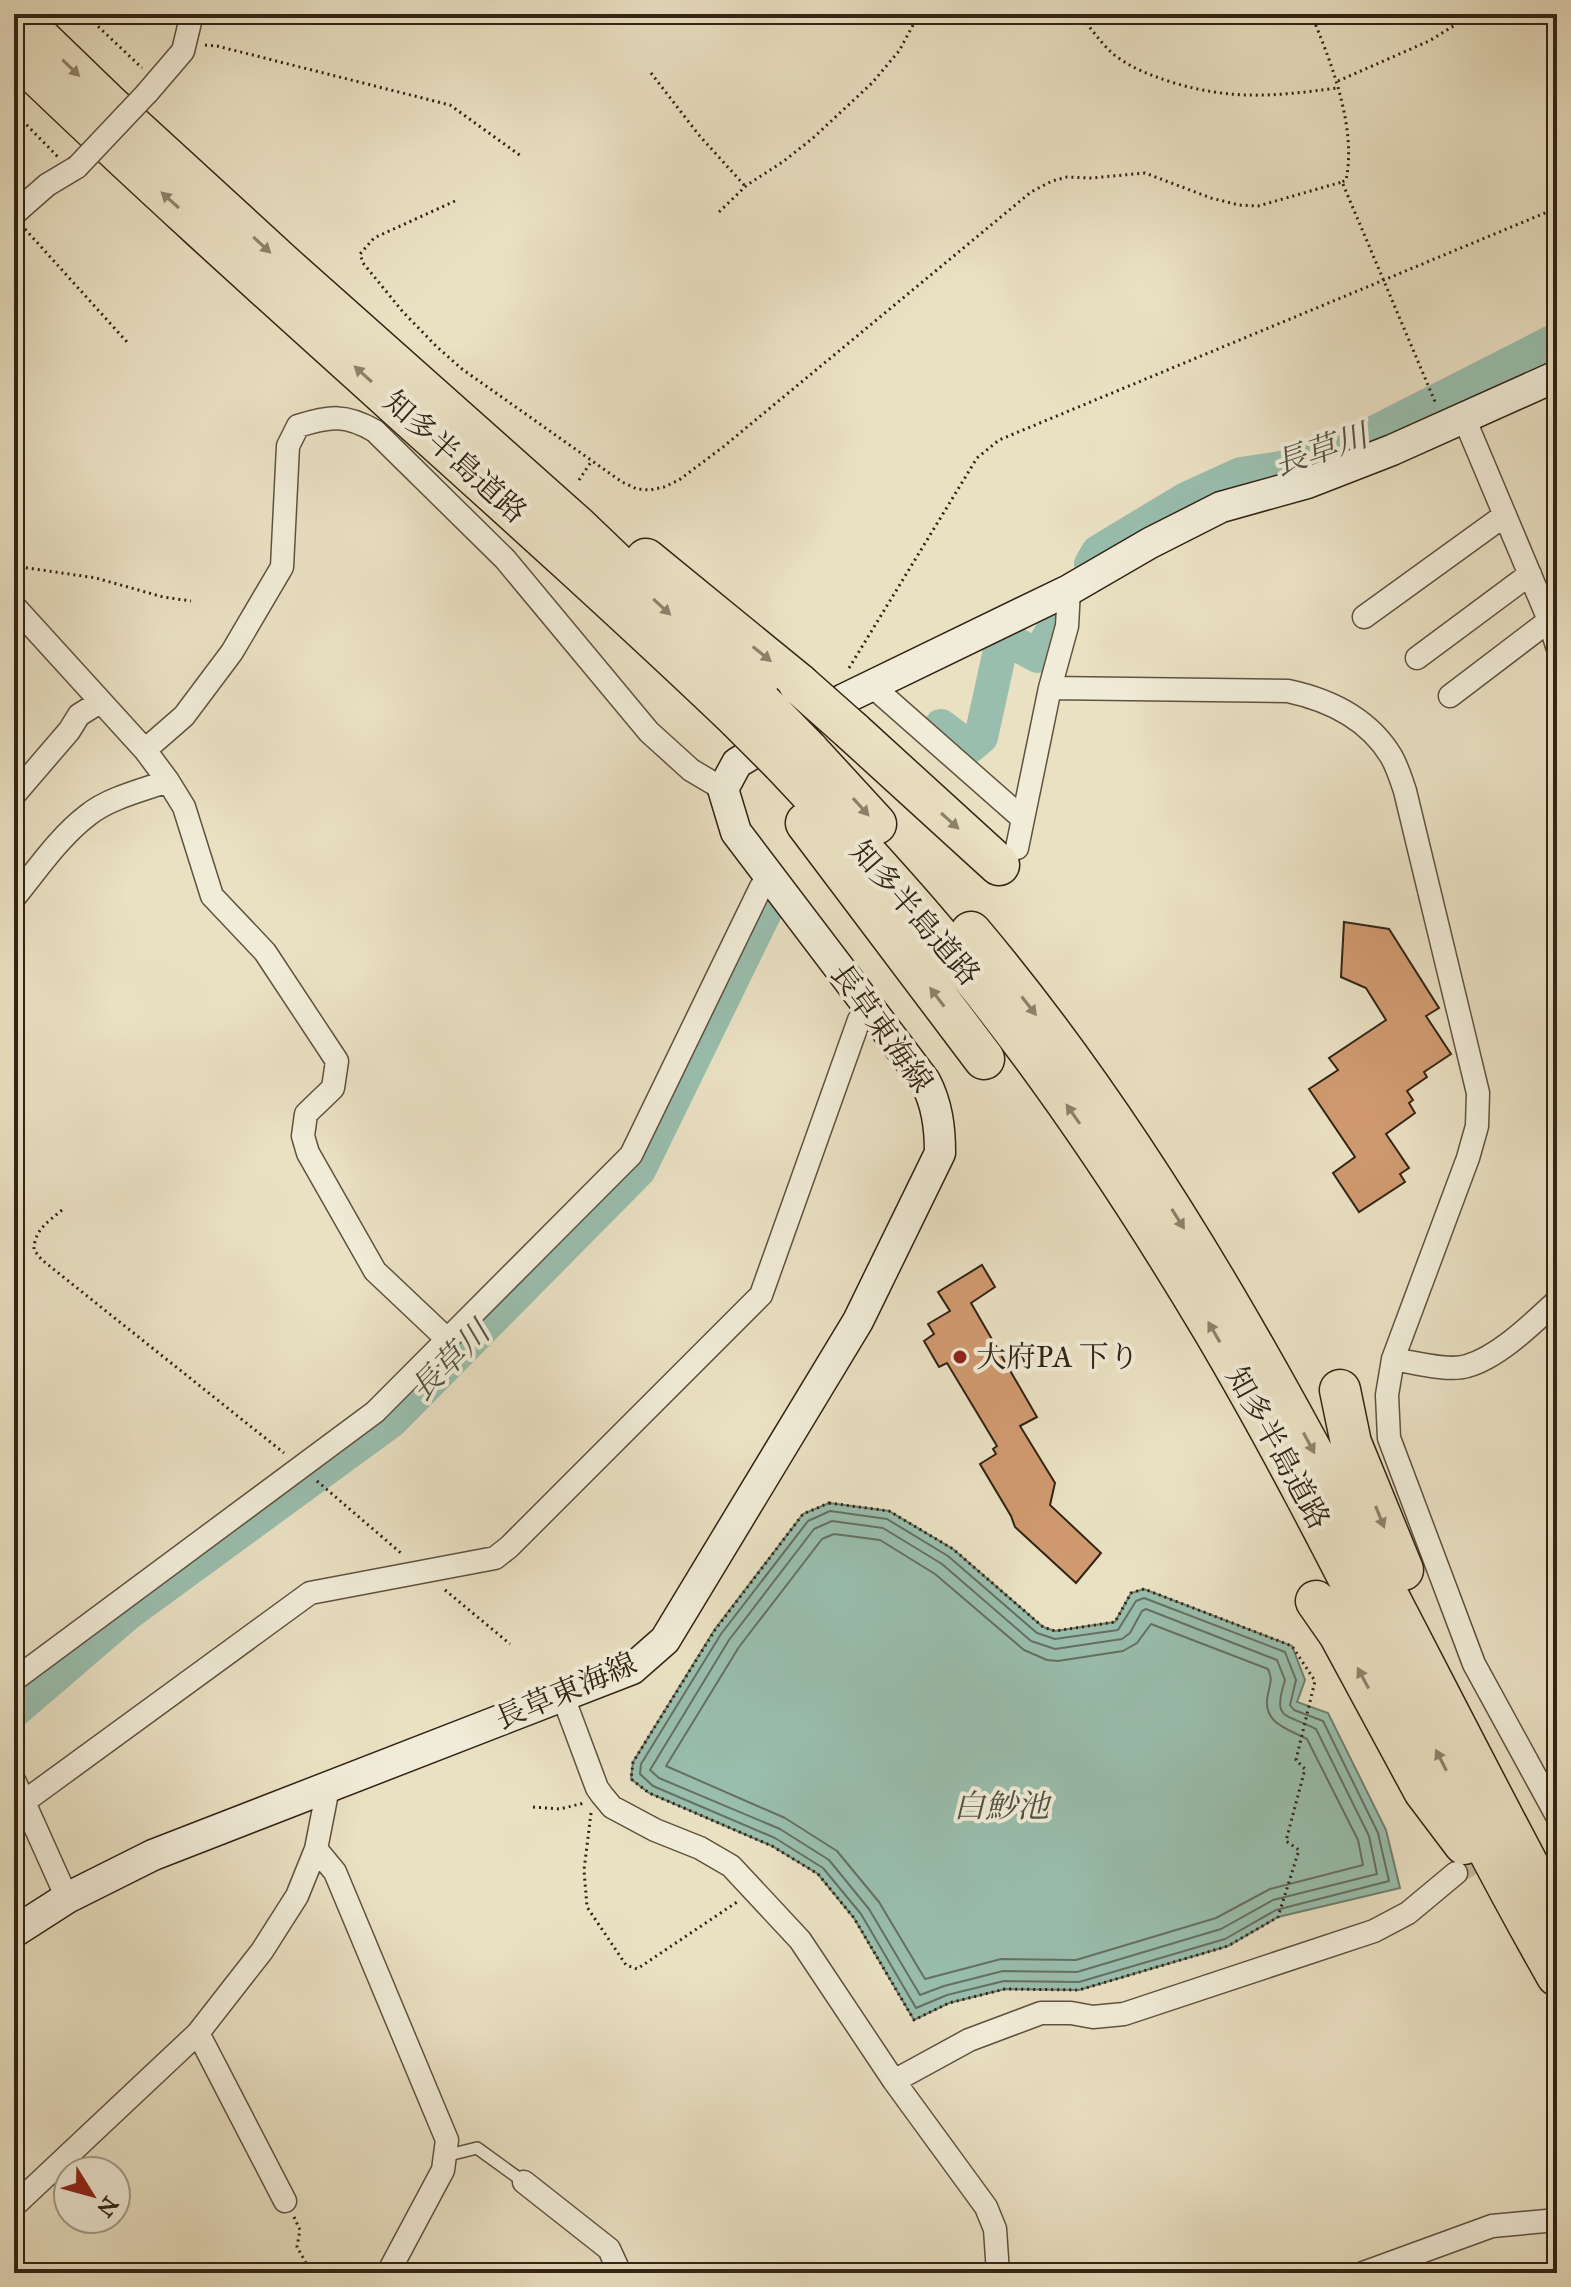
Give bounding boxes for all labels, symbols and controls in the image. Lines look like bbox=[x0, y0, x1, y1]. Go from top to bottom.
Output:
one-way arrow bbox=[61, 59, 80, 77]
one-way arrow bbox=[161, 191, 180, 209]
one-way arrow bbox=[252, 236, 271, 254]
one-way arrow bbox=[354, 366, 374, 383]
street label: 知多半島道路 bbox=[376, 383, 534, 531]
water label: 長草川 bbox=[1269, 415, 1376, 484]
one-way arrow bbox=[652, 598, 671, 616]
one-way arrow bbox=[752, 645, 772, 662]
one-way arrow bbox=[852, 798, 870, 817]
one-way arrow bbox=[941, 812, 960, 830]
street label: 知多半島道路 bbox=[842, 833, 988, 993]
street label: 長草東海線 bbox=[823, 957, 941, 1099]
one-way arrow bbox=[930, 987, 946, 1007]
one-way arrow bbox=[1021, 996, 1037, 1016]
one-way arrow bbox=[1066, 1103, 1081, 1124]
one-way arrow bbox=[1171, 1208, 1186, 1229]
water label: 長草川 bbox=[402, 1311, 500, 1409]
one-way arrow bbox=[1207, 1321, 1221, 1343]
place label: 大府PA 下り bbox=[976, 1339, 1139, 1375]
marker: 大府PA 下り bbox=[951, 1348, 969, 1366]
street label: 知多半島道路 bbox=[1219, 1361, 1337, 1535]
one-way arrow bbox=[1302, 1432, 1315, 1455]
one-way arrow bbox=[1374, 1505, 1387, 1529]
street label: 長草東海線 bbox=[490, 1645, 642, 1737]
one-way arrow bbox=[1356, 1667, 1370, 1690]
one-way arrow bbox=[1434, 1748, 1447, 1771]
water label: 白魦池 bbox=[953, 1787, 1052, 1826]
north arrow bbox=[52, 2155, 132, 2235]
text: N bbox=[91, 2191, 124, 2223]

